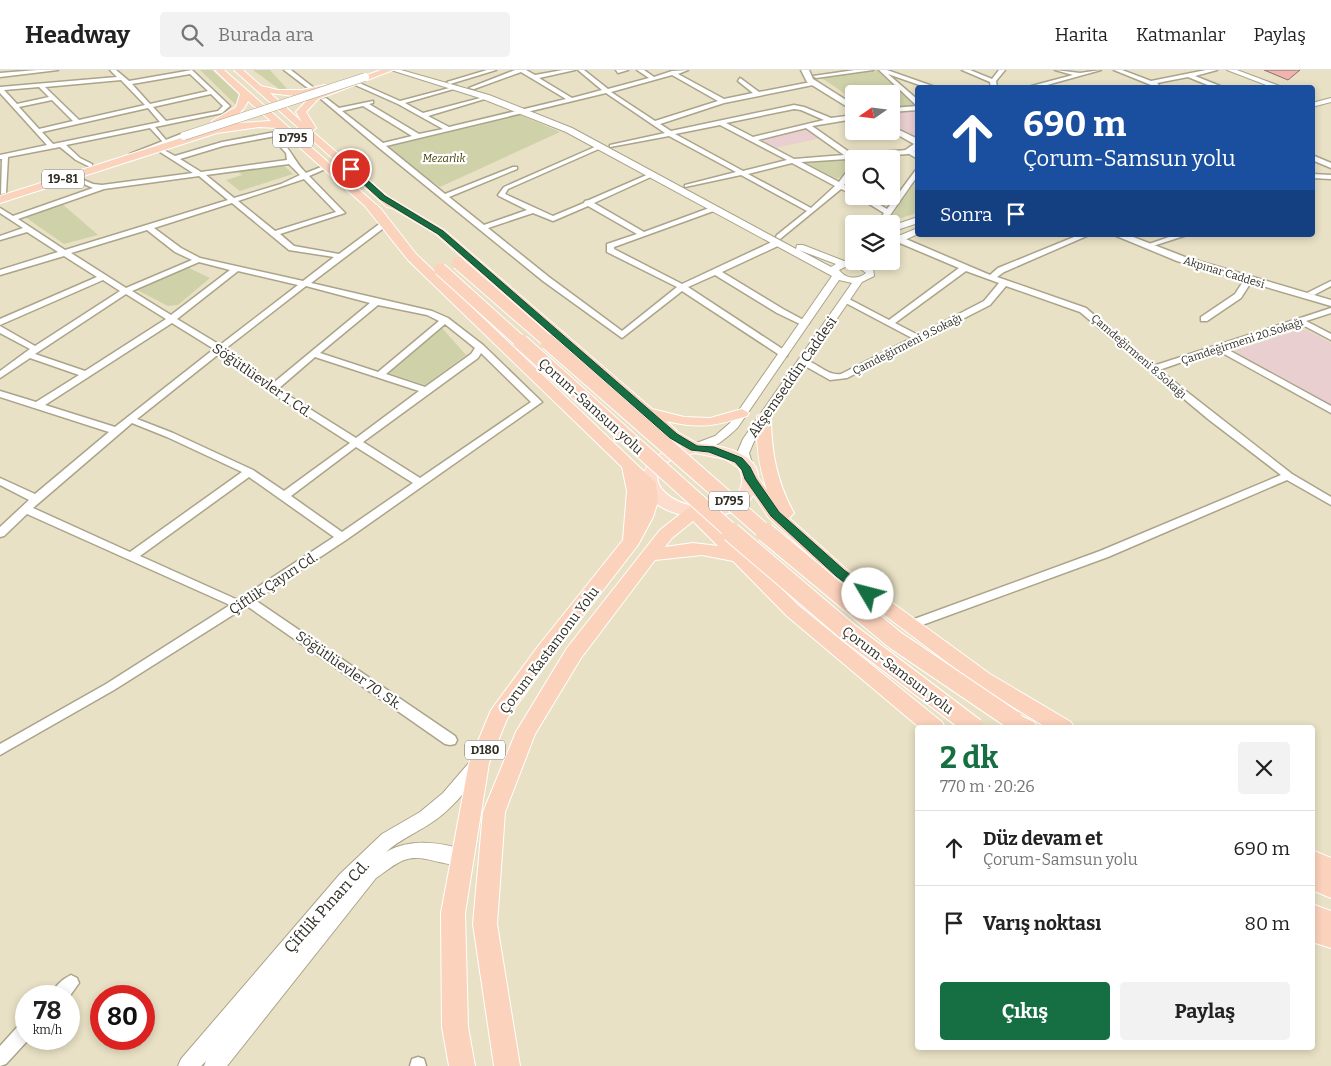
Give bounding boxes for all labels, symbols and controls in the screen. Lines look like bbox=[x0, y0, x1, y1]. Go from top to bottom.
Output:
search box bbox=[160, 12, 510, 57]
text: Headway bbox=[25, 21, 130, 49]
icon: search bbox=[178, 21, 206, 49]
text: Burada ara bbox=[218, 23, 314, 46]
text: Harita bbox=[1055, 24, 1108, 46]
text: Katmanlar bbox=[1136, 24, 1225, 46]
text: Paylaş bbox=[1253, 24, 1306, 46]
north arrow bbox=[845, 85, 900, 140]
map controls bbox=[845, 85, 900, 270]
text: 690 m bbox=[1023, 103, 1126, 145]
icon: ahead bbox=[940, 105, 1005, 170]
road number: D795 bbox=[273, 128, 313, 148]
text: Çorum-Samsun yolu bbox=[1023, 145, 1236, 172]
pin bbox=[330, 148, 372, 190]
button: search bbox=[845, 150, 900, 205]
park label: Mezarlık bbox=[423, 152, 467, 165]
icon: arrive bbox=[337, 155, 365, 183]
road number: 19-81 bbox=[42, 170, 84, 188]
icon: arrive bbox=[1002, 200, 1030, 228]
text: Sonra bbox=[940, 203, 992, 226]
button: layers bbox=[845, 215, 900, 270]
street label: Akpınar Caddesi bbox=[1182, 254, 1267, 291]
street label: Çamdeğirmeni 9.Sokağı bbox=[850, 311, 965, 378]
street label: Çamdeğirmeni 8.Sokağı bbox=[1089, 312, 1189, 402]
street label: Akşemseddin Caddesi bbox=[744, 314, 841, 441]
street label: Çamdeğirmeni 20.Sokağı bbox=[1179, 315, 1306, 367]
street label: Söğütlüevler 1. Cd. bbox=[209, 340, 315, 421]
street label: Çorum-Samsun yolu bbox=[535, 355, 647, 458]
road number: D795 bbox=[709, 492, 749, 511]
street label: Çiftlik Çayırı Cd. bbox=[226, 548, 321, 618]
position arrow bbox=[841, 567, 893, 619]
street label: Çorum Kastamonu Yolu bbox=[496, 583, 603, 717]
street label: Çorum-Samsun yolu bbox=[839, 623, 957, 718]
street label: Söğütlüevler 70. Sk. bbox=[292, 627, 405, 713]
road number: D180 bbox=[465, 740, 505, 760]
text: 2 dk bbox=[940, 740, 998, 776]
button: close bbox=[1238, 742, 1290, 794]
text: 770 m · 20:26 bbox=[940, 777, 1035, 796]
text: Düz devam et bbox=[983, 827, 1103, 850]
icon: ahead bbox=[940, 834, 968, 862]
text: 690 m bbox=[1234, 837, 1290, 860]
text: Çorum-Samsun yolu bbox=[983, 850, 1138, 869]
street label: Çiftlik Pınarı Cd. bbox=[280, 856, 373, 957]
icon: arrive bbox=[940, 909, 968, 937]
text: Varış noktası bbox=[983, 912, 1101, 935]
text: 80 m bbox=[1244, 912, 1290, 935]
button: Çıkış bbox=[940, 982, 1110, 1040]
button: Paylaş bbox=[1120, 982, 1290, 1040]
speed limit sign: 80 bbox=[90, 985, 155, 1050]
text: 78 bbox=[33, 996, 62, 1026]
text: km/h bbox=[33, 1023, 62, 1037]

